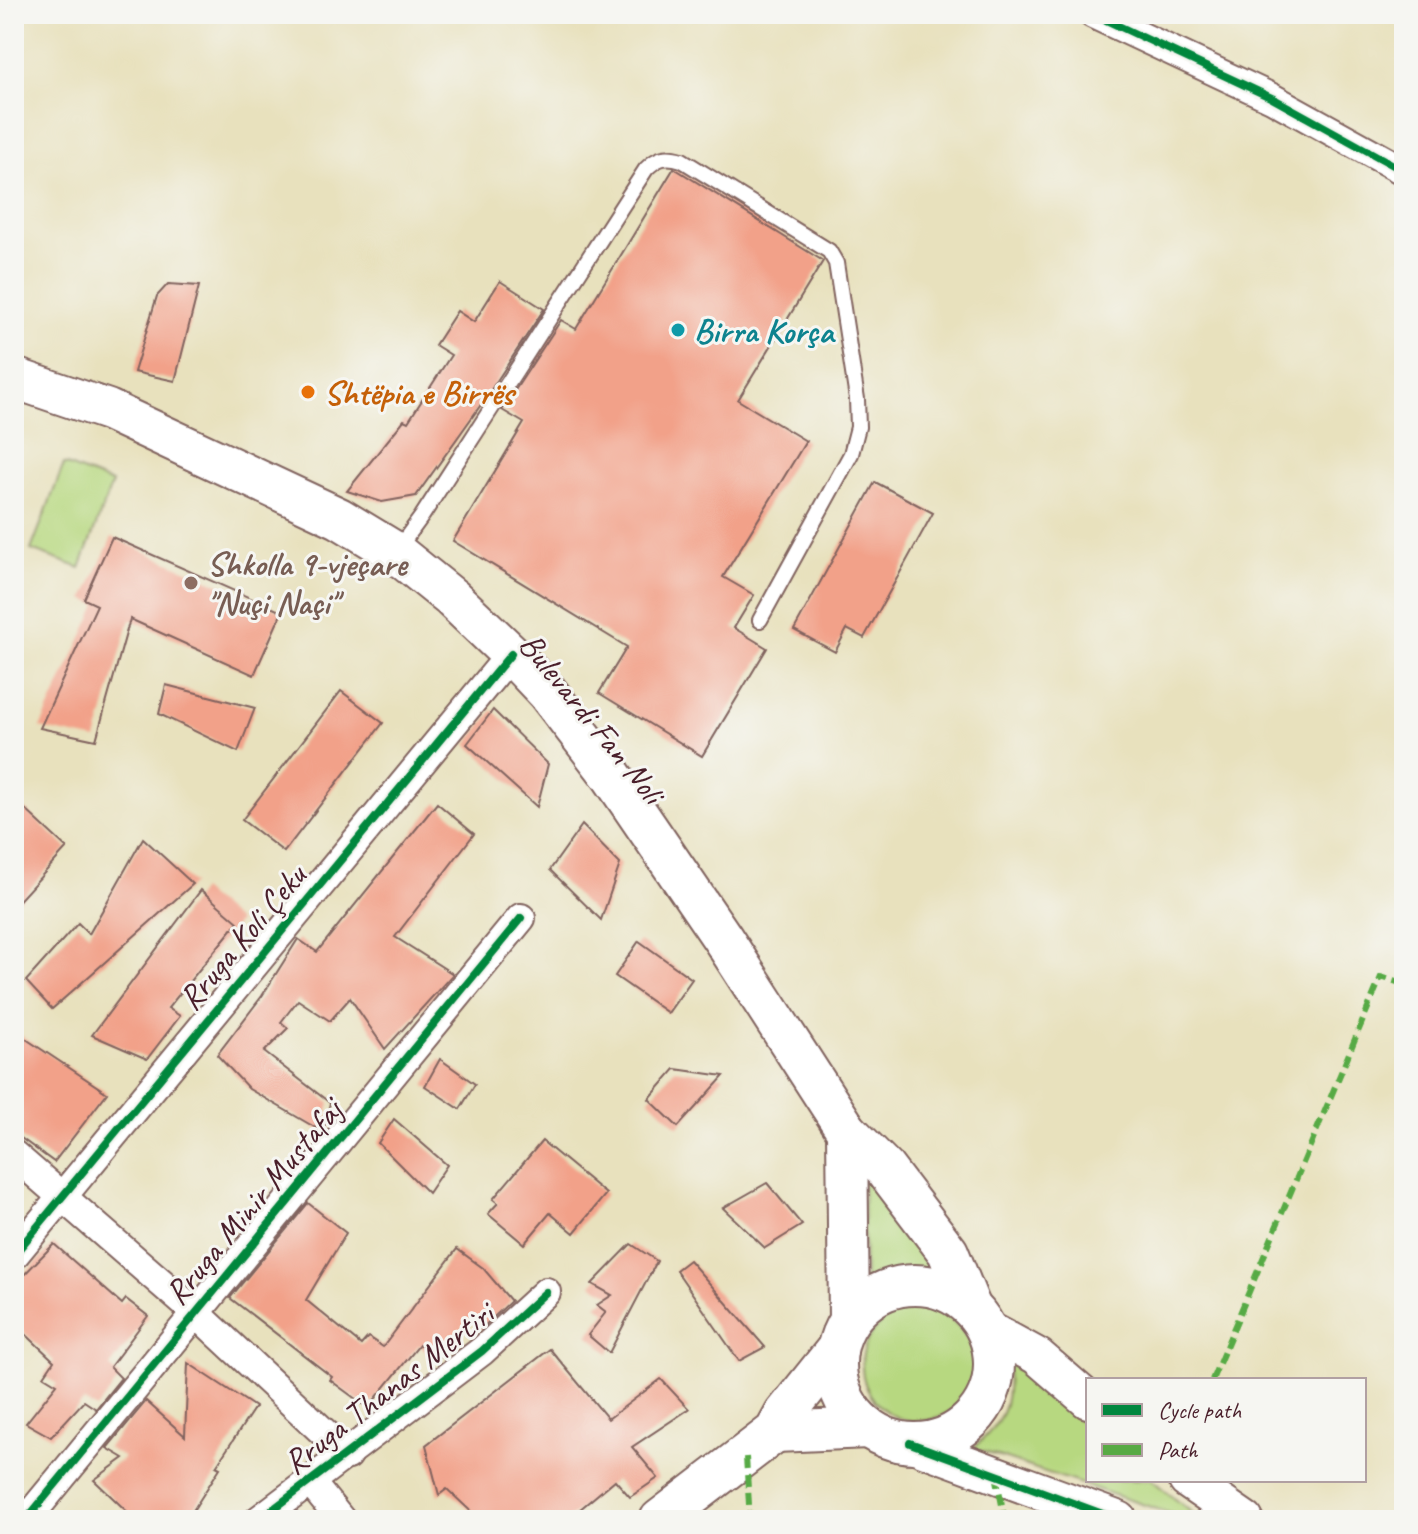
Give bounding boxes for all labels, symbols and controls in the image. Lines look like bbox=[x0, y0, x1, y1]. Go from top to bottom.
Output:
place label: Birra Korça bbox=[694, 309, 836, 352]
marker: Birra Korça bbox=[669, 321, 687, 339]
place label: Shtëpia e Birrës bbox=[324, 371, 516, 414]
marker: Shtëpia e Birrës bbox=[299, 383, 317, 401]
place label: Shkolla 9-vjeçare "Nuçi Naçi" bbox=[207, 542, 409, 624]
marker: Shkolla 9-vjeçare "Nuçi Naçi" bbox=[182, 574, 200, 592]
street label: Bulevardi Fan Noli bbox=[510, 624, 676, 815]
street label: Rruga Koli Çeku bbox=[169, 853, 317, 1019]
street label: Rruga Minir Mustafaj bbox=[155, 1087, 354, 1313]
street label: Rruga Thanas Mertiri bbox=[274, 1290, 505, 1484]
legend bbox=[1086, 1378, 1366, 1482]
text: Cycle path bbox=[1158, 1395, 1242, 1425]
text: Path bbox=[1158, 1435, 1199, 1465]

